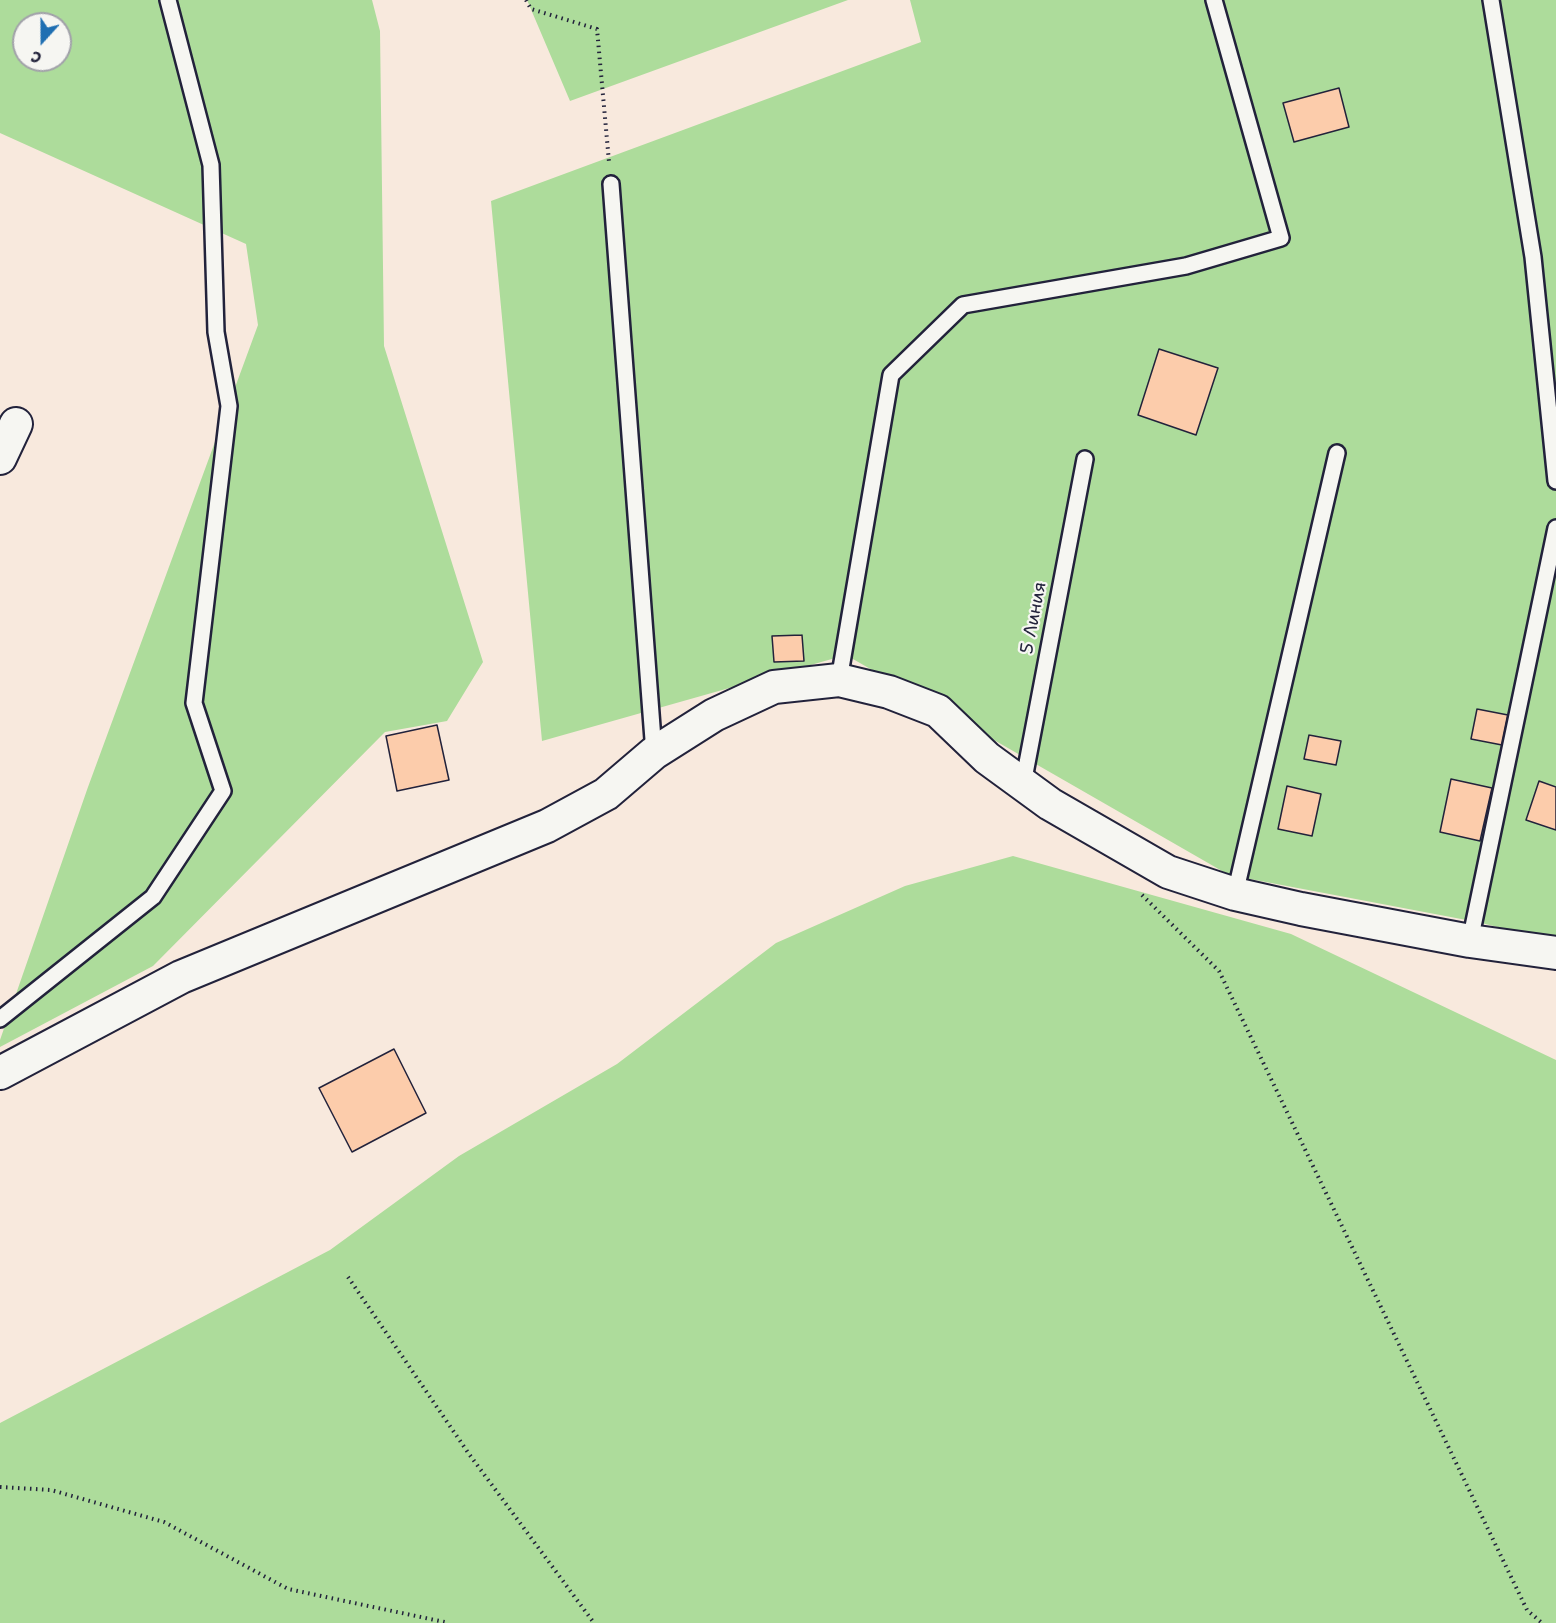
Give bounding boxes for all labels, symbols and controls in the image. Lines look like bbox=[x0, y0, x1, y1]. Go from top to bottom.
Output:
north arrow bbox=[12, 12, 72, 72]
text: С bbox=[28, 46, 44, 69]
street label: 5 Линия bbox=[1016, 580, 1052, 656]

